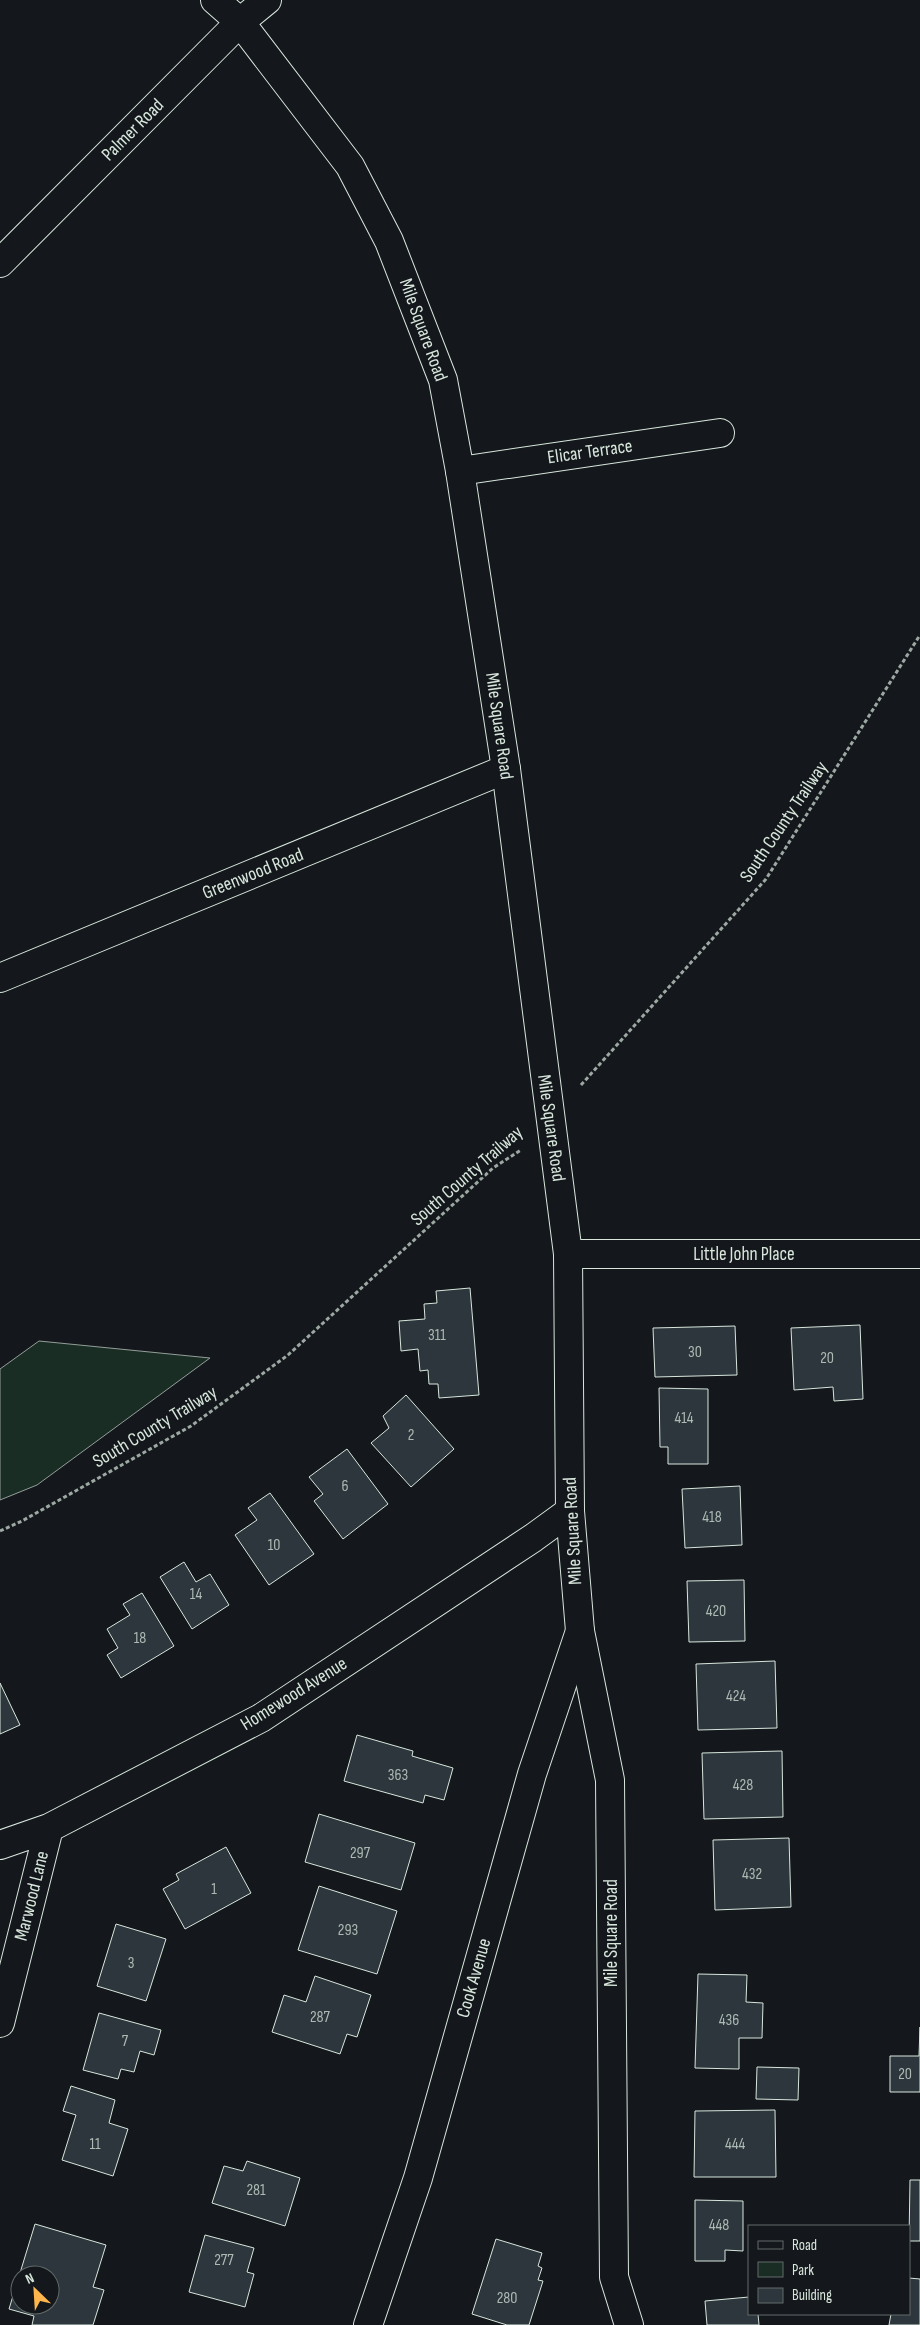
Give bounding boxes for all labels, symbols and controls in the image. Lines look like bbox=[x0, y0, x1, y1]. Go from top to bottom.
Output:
street label: Palmer Road bbox=[97, 94, 169, 166]
street label: Mile Square Road bbox=[394, 275, 452, 385]
street label: Elicar Terrace bbox=[546, 435, 634, 469]
street label: Mile Square Road bbox=[480, 671, 518, 781]
street label: South County Trailway bbox=[735, 757, 833, 887]
street label: Greenwood Road bbox=[199, 843, 307, 905]
street label: Mile Square Road bbox=[532, 1073, 570, 1183]
street label: South County Trailway bbox=[406, 1121, 528, 1231]
street label: Little John Place bbox=[693, 1243, 795, 1266]
house number: 311 bbox=[428, 1326, 446, 1345]
house number: 30 bbox=[688, 1343, 702, 1362]
house number: 20 bbox=[820, 1349, 834, 1368]
street label: South County Trailway bbox=[89, 1380, 222, 1473]
house number: 414 bbox=[674, 1409, 694, 1428]
house number: 2 bbox=[408, 1426, 414, 1445]
house number: 6 bbox=[341, 1477, 349, 1496]
street label: Mile Square Road bbox=[559, 1477, 587, 1585]
house number: 418 bbox=[702, 1508, 722, 1527]
house number: 10 bbox=[268, 1536, 280, 1555]
house number: 14 bbox=[190, 1585, 202, 1604]
house number: 420 bbox=[706, 1602, 726, 1621]
house number: 18 bbox=[134, 1629, 146, 1648]
street label: Homewood Avenue bbox=[237, 1652, 351, 1736]
house number: 424 bbox=[726, 1687, 746, 1706]
house number: 363 bbox=[388, 1766, 408, 1785]
house number: 428 bbox=[733, 1776, 753, 1795]
house number: 297 bbox=[350, 1844, 371, 1863]
street label: Marwood Lane bbox=[10, 1849, 54, 1943]
house number: 432 bbox=[742, 1865, 762, 1884]
street label: Mile Square Road bbox=[600, 1879, 623, 1987]
house number: 1 bbox=[211, 1880, 217, 1899]
house number: 293 bbox=[338, 1921, 358, 1940]
street label: Cook Avenue bbox=[452, 1936, 496, 2020]
house number: 3 bbox=[128, 1954, 134, 1973]
house number: 287 bbox=[310, 2008, 331, 2027]
house number: 436 bbox=[719, 2011, 739, 2030]
house number: 7 bbox=[122, 2032, 129, 2051]
house number: 20 bbox=[898, 2065, 912, 2084]
house number: 11 bbox=[89, 2135, 101, 2154]
house number: 444 bbox=[725, 2135, 745, 2154]
house number: 281 bbox=[246, 2181, 266, 2200]
house number: 448 bbox=[709, 2216, 729, 2235]
legend bbox=[748, 2225, 910, 2315]
text: Road bbox=[792, 2236, 817, 2255]
house number: 277 bbox=[214, 2251, 234, 2270]
text: Park bbox=[792, 2261, 814, 2280]
north arrow bbox=[10, 2265, 60, 2315]
text: N bbox=[23, 2269, 37, 2288]
text: Building bbox=[792, 2286, 832, 2305]
house number: 280 bbox=[497, 2289, 517, 2308]

